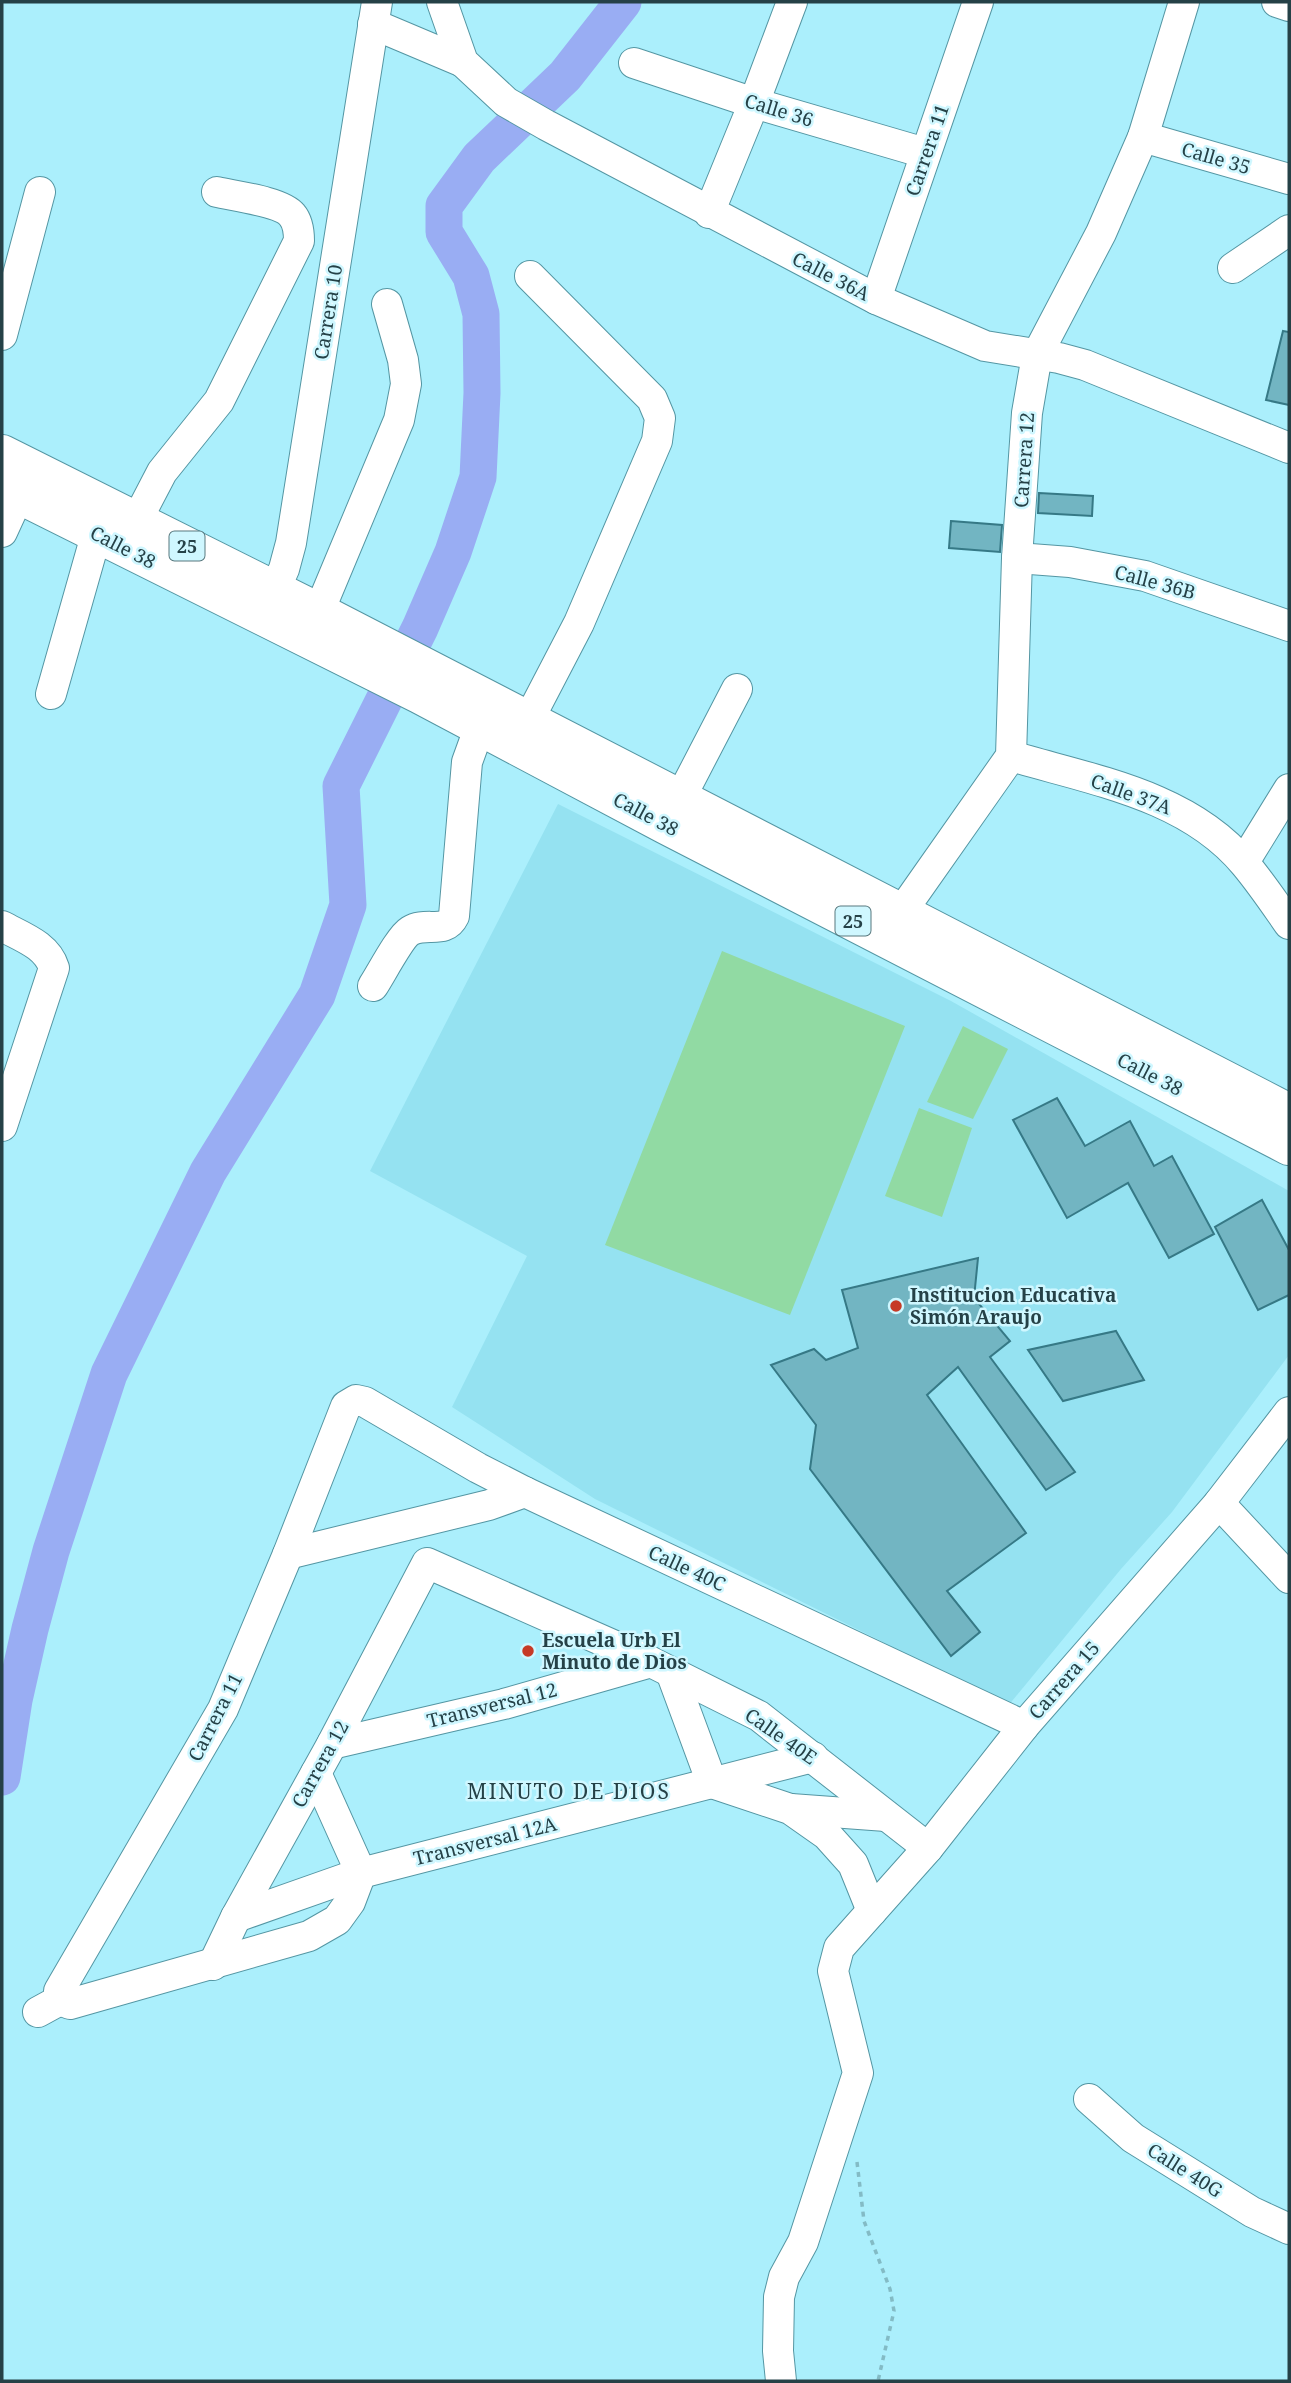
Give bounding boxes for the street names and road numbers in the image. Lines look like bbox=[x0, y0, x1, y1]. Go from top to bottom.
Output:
street label: Calle 36 bbox=[741, 87, 817, 133]
street label: Carrera 11 bbox=[899, 100, 955, 200]
street label: Calle 35 bbox=[1179, 136, 1253, 180]
street label: Calle 36A bbox=[788, 245, 875, 307]
street label: Carrera 10 bbox=[308, 263, 348, 361]
street label: Carrera 12 bbox=[1008, 411, 1040, 509]
street label: Calle 38 bbox=[86, 519, 160, 575]
road number: 25 bbox=[170, 532, 204, 560]
street label: Calle 36B bbox=[1112, 559, 1198, 605]
street label: Calle 37A bbox=[1087, 767, 1175, 821]
street label: Calle 38 bbox=[609, 786, 683, 842]
road number: 25 bbox=[836, 906, 870, 936]
street label: Calle 38 bbox=[1113, 1046, 1187, 1102]
street label: Calle 40C bbox=[644, 1539, 730, 1597]
street label: Carrera 15 bbox=[1023, 1635, 1105, 1725]
street label: Carrera 11 bbox=[182, 1668, 248, 1766]
street label: Transversal 12 bbox=[424, 1676, 560, 1734]
street label: Calle 40E bbox=[740, 1702, 822, 1770]
street label: Carrera 12 bbox=[285, 1716, 355, 1812]
street label: Transversal 12A bbox=[411, 1811, 560, 1871]
street label: Calle 40G bbox=[1142, 2137, 1228, 2204]

